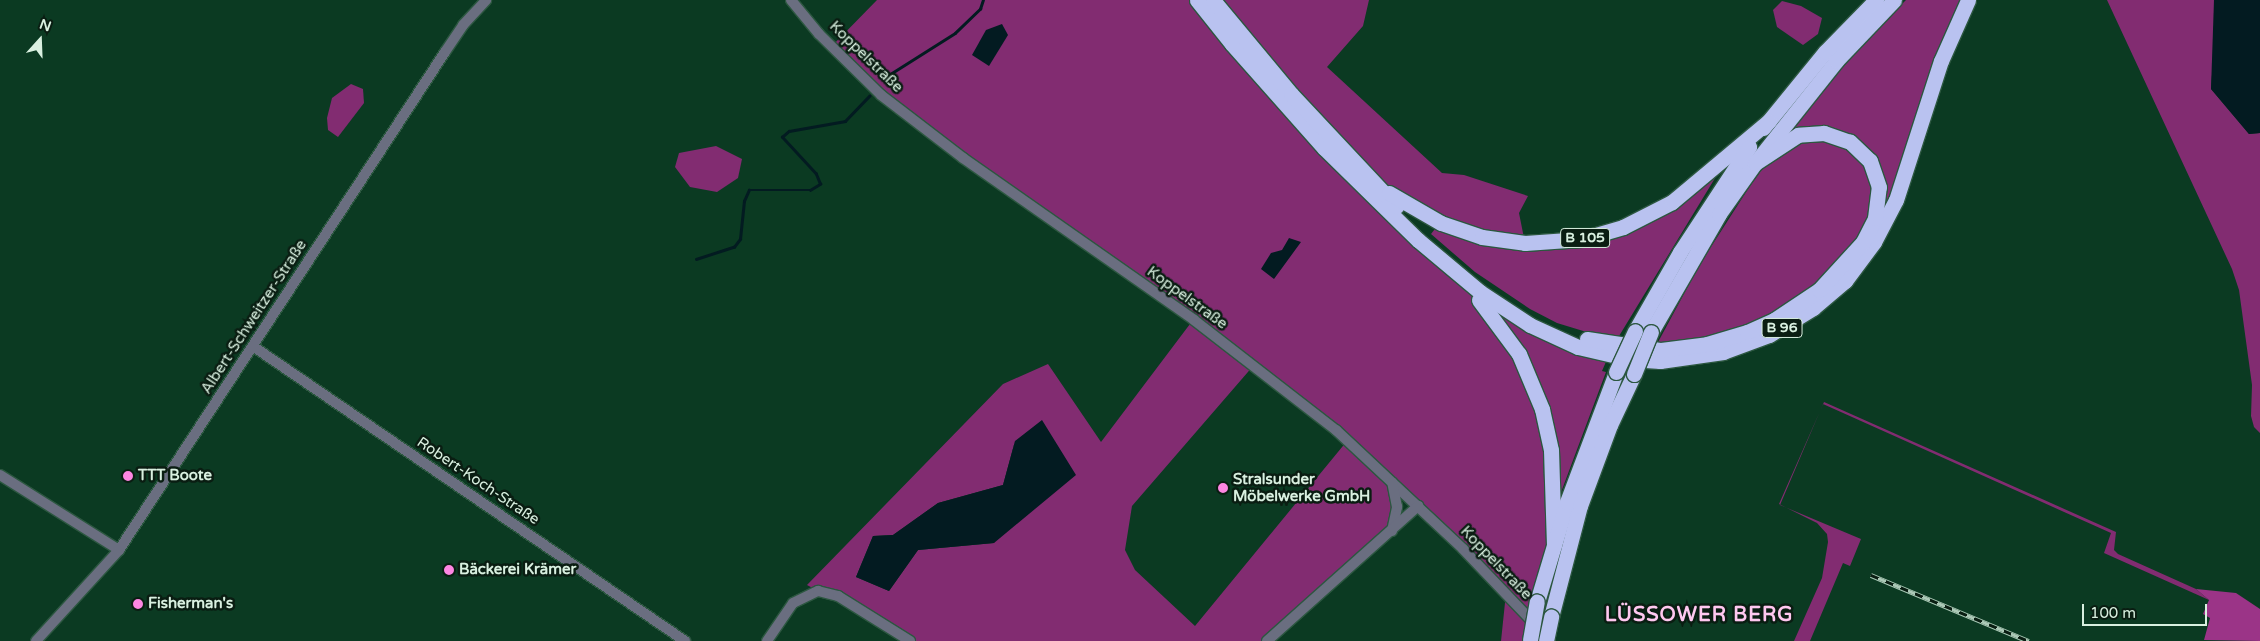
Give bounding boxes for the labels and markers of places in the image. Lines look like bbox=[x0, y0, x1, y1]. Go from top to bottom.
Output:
place label: TTT Boote bbox=[138, 467, 212, 485]
marker: TTT Boote bbox=[122, 470, 134, 482]
place label: Stralsunder Möbelwerke GmbH bbox=[1233, 470, 1370, 505]
marker: Stralsunder Möbelwerke GmbH bbox=[1217, 482, 1229, 494]
place label: Bäckerei Krämer bbox=[459, 561, 576, 579]
marker: Bäckerei Krämer bbox=[443, 564, 455, 576]
place label: Fisherman's bbox=[148, 595, 233, 613]
marker: Fisherman's bbox=[132, 598, 144, 610]

